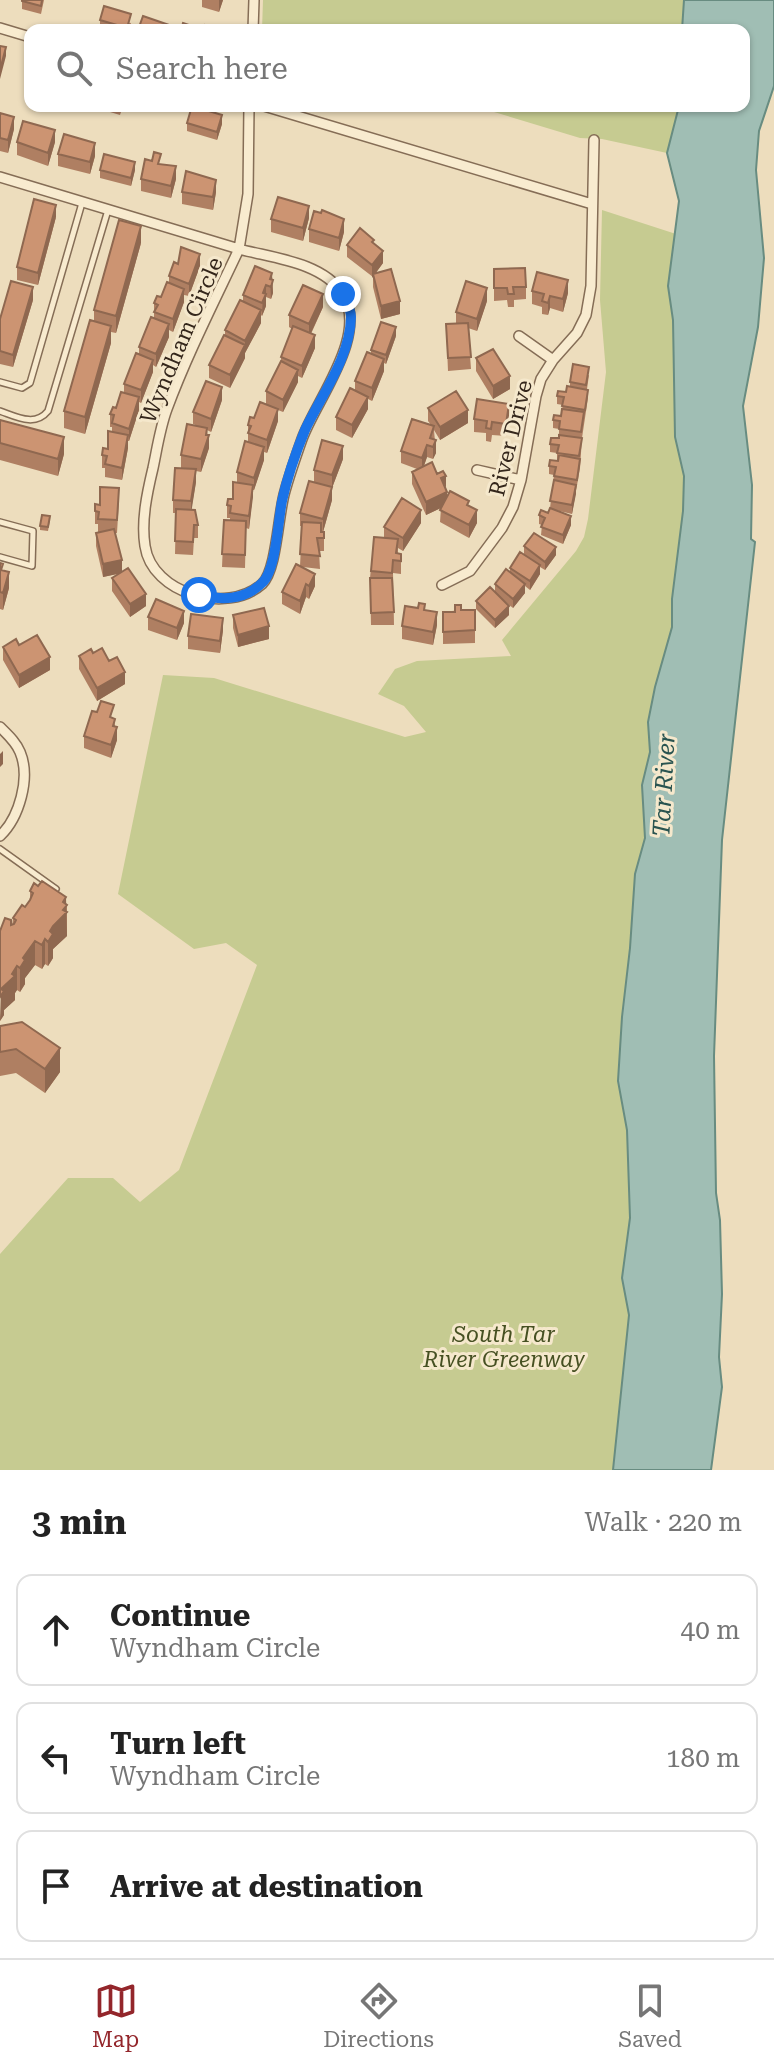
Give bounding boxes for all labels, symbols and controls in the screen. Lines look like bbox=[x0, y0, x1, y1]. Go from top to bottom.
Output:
search box bbox=[24, 24, 750, 112]
icon: search bbox=[52, 46, 96, 90]
text: Search here bbox=[116, 51, 288, 86]
street label: Wyndham Circle bbox=[135, 253, 228, 427]
route end bbox=[325, 276, 361, 312]
street label: River Drive bbox=[484, 377, 537, 499]
route start bbox=[181, 577, 217, 613]
water label: Tar River bbox=[647, 732, 681, 838]
park label: South Tar River Greenway bbox=[422, 1322, 585, 1372]
text: 3 min bbox=[32, 1502, 127, 1542]
text: Walk · 220 m bbox=[584, 1507, 742, 1537]
text: Continue bbox=[110, 1598, 250, 1633]
icon: ahead bbox=[34, 1608, 78, 1652]
text: 40 m bbox=[681, 1615, 740, 1645]
text: Wyndham Circle bbox=[110, 1633, 320, 1663]
text: Turn left bbox=[110, 1726, 246, 1761]
icon: left bbox=[34, 1736, 78, 1780]
text: 180 m bbox=[666, 1743, 740, 1773]
text: Wyndham Circle bbox=[110, 1761, 320, 1791]
icon: arrive bbox=[34, 1864, 78, 1908]
text: Arrive at destination bbox=[110, 1869, 423, 1904]
tab: Map bbox=[92, 1979, 139, 2052]
tab: Directions bbox=[323, 1979, 434, 2052]
tab: Saved bbox=[618, 1979, 682, 2052]

